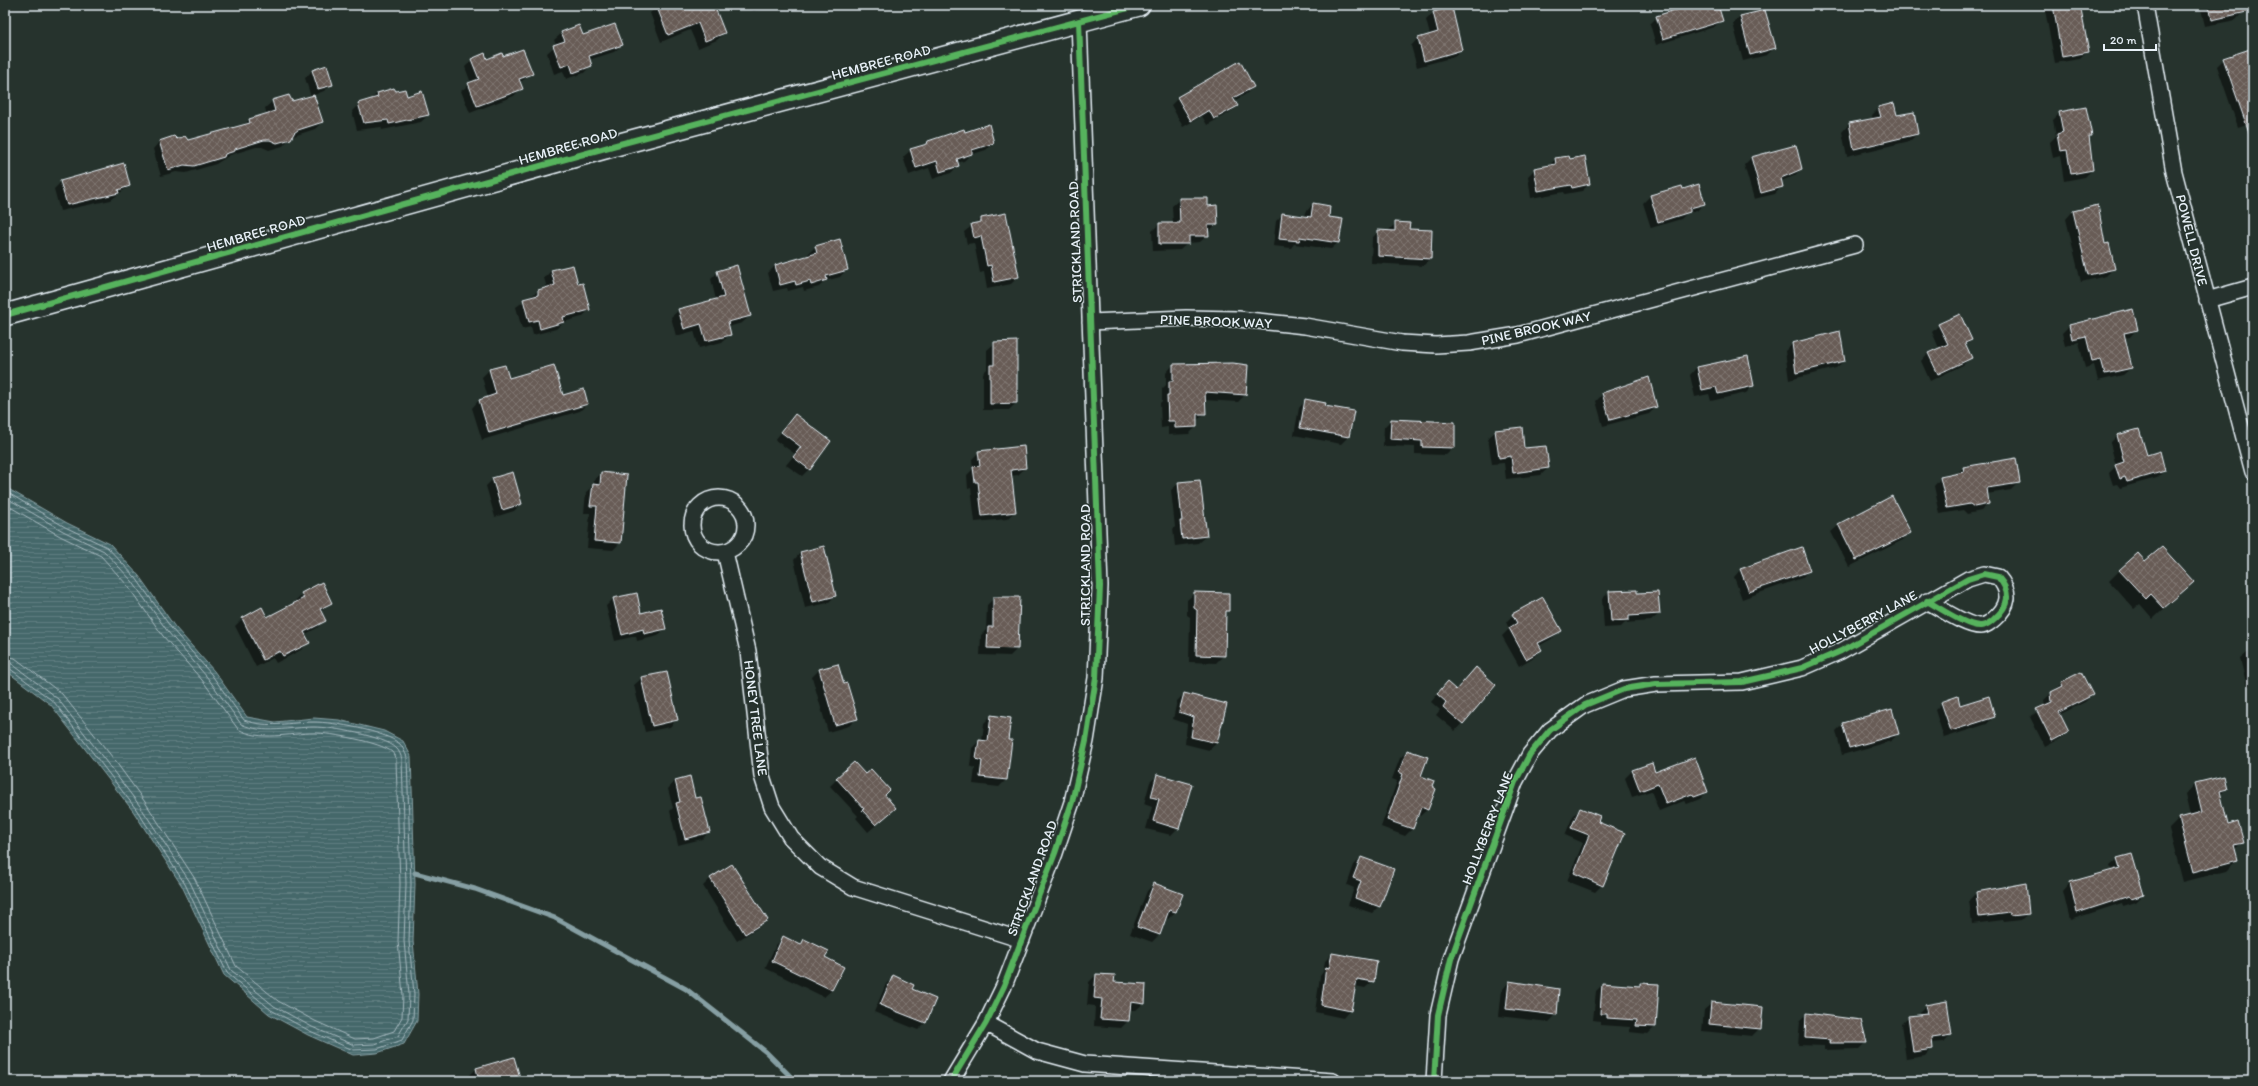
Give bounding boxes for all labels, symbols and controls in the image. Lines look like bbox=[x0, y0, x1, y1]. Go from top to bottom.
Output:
scale bar bbox=[2104, 26, 2156, 52]
text: 20 m bbox=[2110, 33, 2137, 47]
street label: HEMBREE ROAD bbox=[830, 41, 933, 84]
street label: HEMBREE ROAD bbox=[517, 124, 620, 169]
street label: STRICKLAND ROAD bbox=[1065, 181, 1086, 303]
street label: POWELL DRIVE bbox=[2172, 192, 2211, 288]
street label: HEMBREE ROAD bbox=[205, 211, 308, 256]
street label: PINE BROOK WAY bbox=[1479, 308, 1593, 349]
street label: PINE BROOK WAY bbox=[1160, 311, 1272, 332]
street label: STRICKLAND ROAD bbox=[1077, 504, 1094, 626]
street label: HOLLYBERRY LANE bbox=[1806, 587, 1920, 658]
street label: HONEY TREE LANE bbox=[740, 659, 771, 777]
street label: HOLLYBERRY LANE bbox=[1458, 769, 1517, 887]
street label: STRICKLAND ROAD bbox=[1004, 818, 1061, 938]

